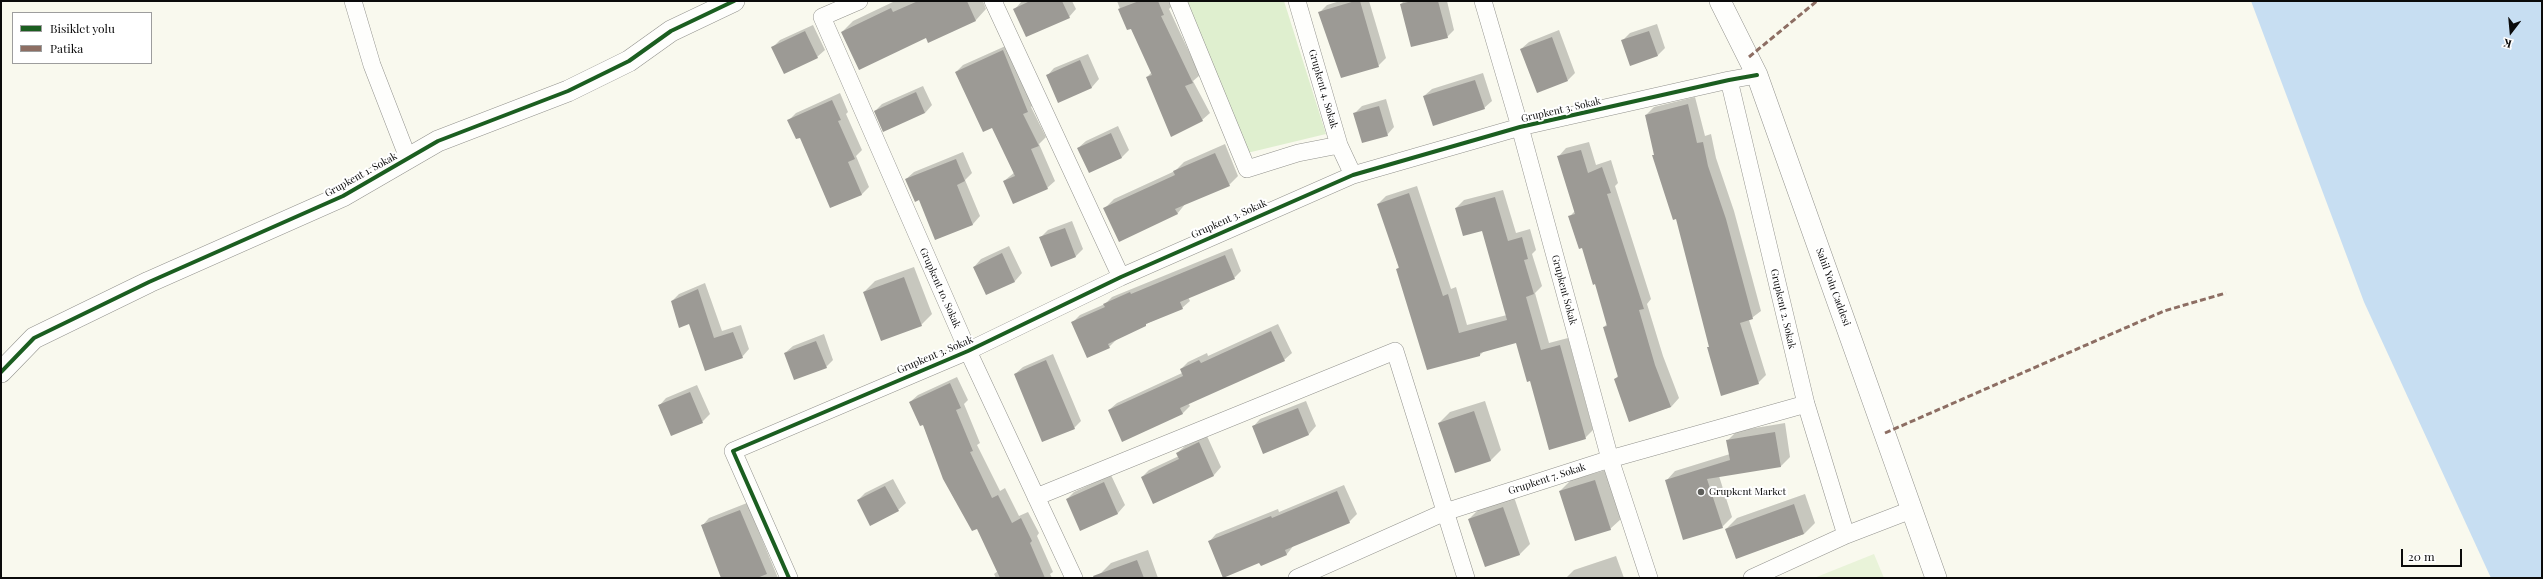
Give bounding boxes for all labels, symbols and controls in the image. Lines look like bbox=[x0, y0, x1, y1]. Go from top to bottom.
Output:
legend bbox=[12, 12, 152, 64]
north arrow bbox=[2491, 12, 2531, 52]
text: Bisiklet yolu bbox=[50, 20, 115, 36]
text: K bbox=[2502, 36, 2513, 52]
text: Patika bbox=[50, 40, 83, 56]
street label: Grupkent 4. Sokak bbox=[1306, 48, 1340, 130]
street label: Grupkent 3. Sokak bbox=[1520, 95, 1602, 125]
street label: Grupkent 1. Sokak bbox=[323, 150, 399, 200]
street label: Grupkent 3. Sokak bbox=[1189, 197, 1269, 241]
street label: Grupkent 10. Sokak bbox=[917, 246, 963, 330]
street label: Sahil Yolu Caddesi bbox=[1813, 246, 1853, 328]
street label: Grupkent Sokak bbox=[1549, 254, 1579, 326]
street label: Grupkent 2. Sokak bbox=[1768, 268, 1798, 350]
street label: Grupkent 3. Sokak bbox=[895, 334, 975, 376]
street label: Grupkent 7. Sokak bbox=[1507, 461, 1587, 497]
place label: Grupkent Market bbox=[1709, 486, 1786, 498]
marker: Grupkent Market bbox=[1696, 487, 1706, 497]
scale bar bbox=[2403, 541, 2464, 567]
text: 20 m bbox=[2408, 548, 2435, 564]

